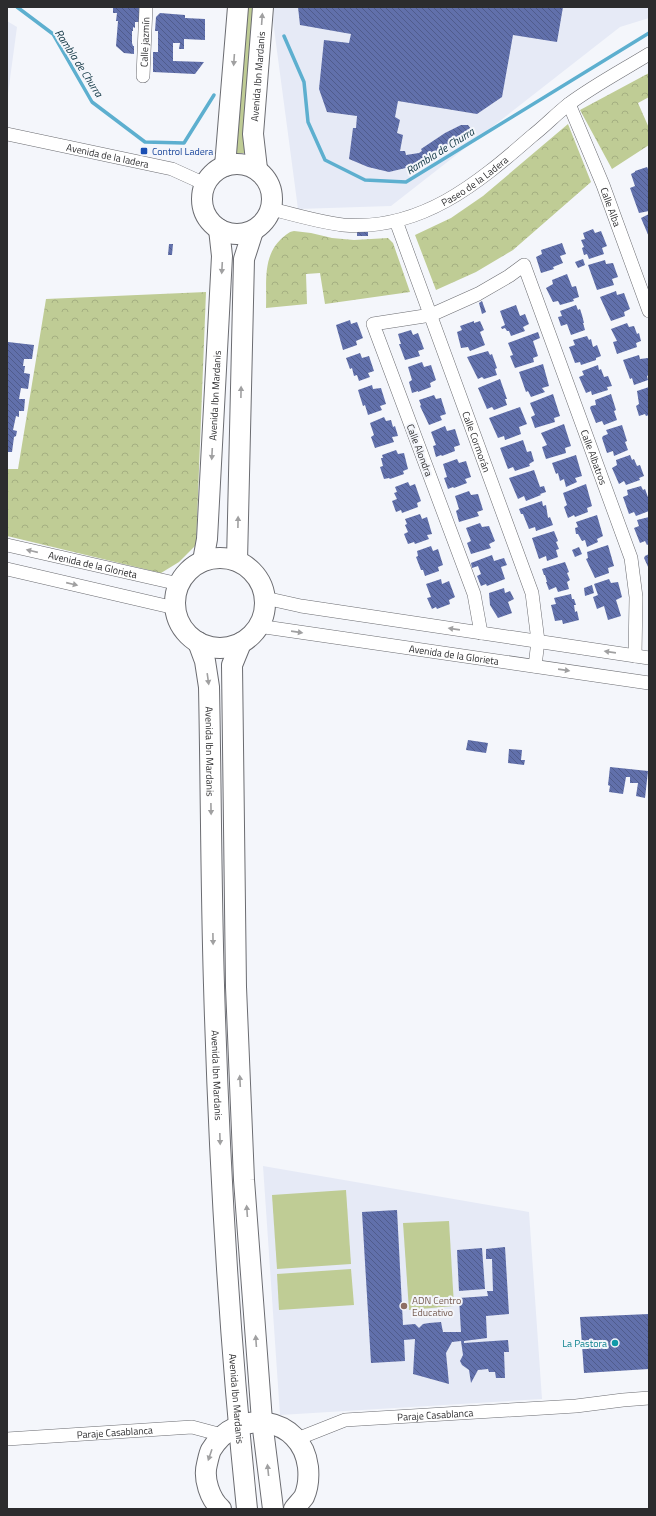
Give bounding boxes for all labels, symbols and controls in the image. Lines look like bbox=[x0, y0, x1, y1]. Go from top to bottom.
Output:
one-way arrow bbox=[258, 13, 265, 25]
street label: Calle jazmín bbox=[136, 17, 154, 67]
water label: Rambla de Churra bbox=[51, 26, 107, 100]
street label: Avenida Ibn Mardanis bbox=[247, 31, 269, 122]
one-way arrow bbox=[230, 54, 237, 66]
water label: Rambla de Churra bbox=[403, 123, 478, 178]
street label: Avenida de la ladera bbox=[65, 140, 150, 172]
place label: Control Ladera bbox=[152, 144, 213, 159]
marker: Control Ladera bbox=[139, 146, 149, 156]
street label: Paseo de la Ladera bbox=[439, 153, 512, 210]
street label: Calle Alba bbox=[596, 185, 625, 229]
one-way arrow bbox=[218, 262, 225, 274]
street label: Avenida Ibn Mardanis bbox=[205, 350, 225, 441]
one-way arrow bbox=[237, 386, 244, 398]
street label: Calle Cormorán bbox=[458, 409, 494, 474]
street label: Calle Alondra bbox=[403, 422, 436, 479]
street label: Calle Albatros bbox=[577, 428, 611, 487]
one-way arrow bbox=[208, 448, 215, 460]
one-way arrow bbox=[235, 515, 241, 528]
one-way arrow bbox=[26, 547, 38, 553]
street label: Avenida de la Glorieta bbox=[47, 548, 139, 582]
one-way arrow bbox=[66, 582, 78, 588]
one-way arrow bbox=[448, 626, 460, 632]
one-way arrow bbox=[291, 629, 303, 635]
street label: Avenida de la Glorieta bbox=[408, 641, 500, 669]
one-way arrow bbox=[604, 649, 616, 655]
one-way arrow bbox=[558, 667, 570, 673]
one-way arrow bbox=[205, 673, 211, 685]
street label: Avenida Ibn Mardanis bbox=[201, 706, 218, 797]
one-way arrow bbox=[208, 803, 214, 816]
one-way arrow bbox=[210, 933, 216, 946]
street label: Avenida Ibn Mardanis bbox=[207, 1030, 226, 1121]
one-way arrow bbox=[237, 1074, 243, 1087]
one-way arrow bbox=[217, 1133, 223, 1146]
one-way arrow bbox=[243, 1205, 250, 1217]
place label: ADN Centro Educativo bbox=[412, 1293, 461, 1320]
marker: ADN Centro Educativo bbox=[399, 1301, 409, 1311]
one-way arrow bbox=[253, 1335, 260, 1347]
place label: La Pastora bbox=[562, 1336, 607, 1351]
marker: La Pastora bbox=[610, 1338, 620, 1348]
street label: Avenida Ibn Mardanis bbox=[225, 1353, 248, 1445]
street label: Paraje Casablanca bbox=[397, 1405, 474, 1425]
street label: Paraje Casablanca bbox=[76, 1423, 153, 1442]
one-way arrow bbox=[207, 1449, 213, 1461]
one-way arrow bbox=[265, 1464, 272, 1476]

